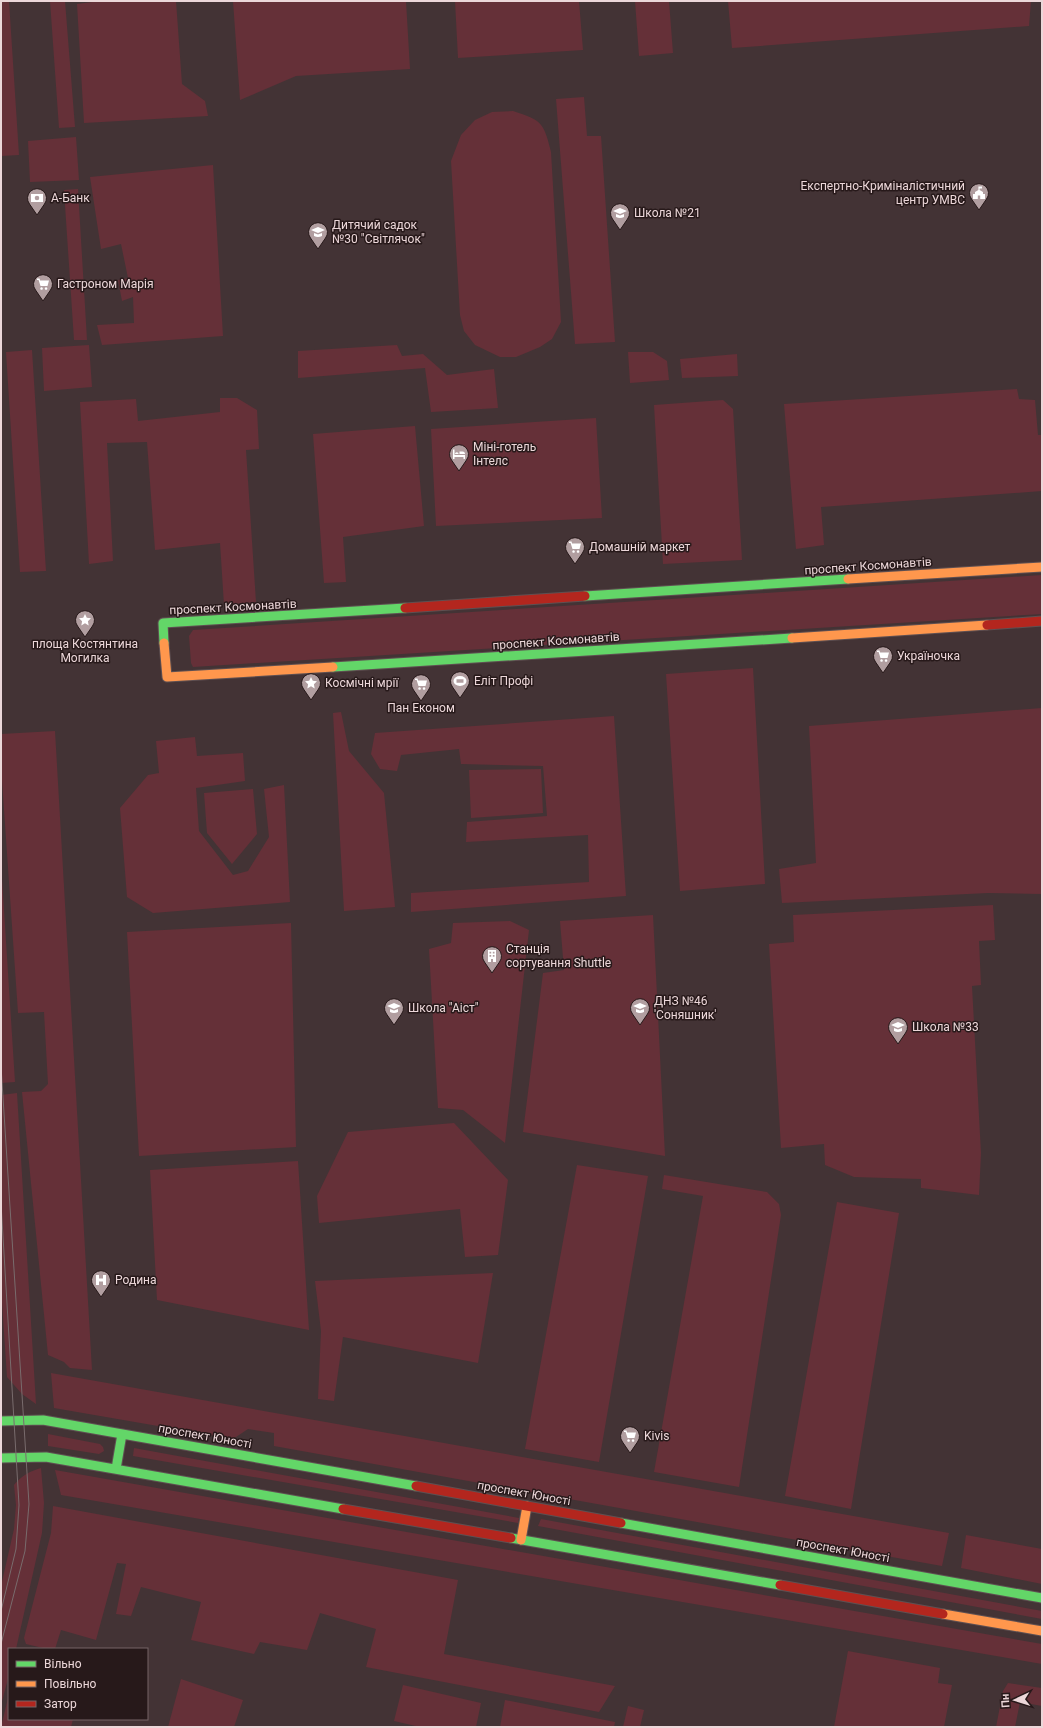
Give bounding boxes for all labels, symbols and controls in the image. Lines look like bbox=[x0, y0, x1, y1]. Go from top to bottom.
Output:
place label: Експертно-Криміналістичний центр УМВС bbox=[800, 179, 965, 207]
public building icon: Експертно-Криміналістичний центр УМВС bbox=[968, 182, 990, 210]
bank icon: А-Банк bbox=[26, 187, 48, 215]
place label: А-Банк bbox=[51, 191, 90, 205]
school or university icon: Школа №21 bbox=[609, 202, 631, 230]
place label: Школа №21 bbox=[634, 206, 701, 220]
place label: Дитячий садок №30 "Світлячок" bbox=[332, 218, 425, 246]
school or university icon: Дитячий садок №30 "Світлячок" bbox=[307, 221, 329, 249]
supermarket icon: Гастроном Марія bbox=[32, 273, 54, 301]
place label: Гастроном Марія bbox=[57, 277, 153, 291]
place label: Міні-готель Інтелс bbox=[473, 440, 536, 468]
hotel icon: Міні-готель Інтелс bbox=[448, 443, 470, 471]
supermarket icon: Домашній маркет bbox=[564, 536, 586, 564]
place label: Домашній маркет bbox=[589, 540, 691, 554]
street label: проспект Космонавтів bbox=[804, 555, 932, 577]
street label: проспект Космонавтів bbox=[169, 597, 297, 617]
place icon: площа Костянтина Могилка bbox=[74, 609, 96, 637]
street label: проспект Космонавтів bbox=[492, 630, 620, 652]
place label: площа Костянтина Могилка bbox=[32, 637, 138, 665]
supermarket icon: Україночка bbox=[872, 645, 894, 673]
place label: Україночка bbox=[897, 649, 960, 663]
sports icon: Еліт Профі bbox=[449, 670, 471, 698]
place icon: Космічні мрії bbox=[300, 672, 322, 700]
supermarket icon: Пан Економ bbox=[410, 673, 432, 701]
place label: Еліт Профі bbox=[474, 674, 533, 688]
place label: Космічні мрії bbox=[325, 676, 399, 690]
place label: Пан Економ bbox=[387, 701, 455, 715]
place label: Станція сортування Shuttle bbox=[506, 942, 611, 970]
building icon: Станція сортування Shuttle bbox=[481, 945, 503, 973]
place label: ДНЗ №46 'Соняшник' bbox=[654, 994, 716, 1022]
school or university icon: Школа "Аіст" bbox=[383, 997, 405, 1025]
school or university icon: ДНЗ №46 'Соняшник' bbox=[629, 997, 651, 1025]
place label: Школа "Аіст" bbox=[408, 1001, 479, 1015]
school or university icon: Школа №33 bbox=[887, 1016, 909, 1044]
place label: Школа №33 bbox=[912, 1020, 979, 1034]
hospital icon: Родина bbox=[90, 1269, 112, 1297]
place label: Родина bbox=[115, 1273, 157, 1287]
street label: проспект Юності bbox=[157, 1421, 253, 1451]
supermarket icon: Kivis bbox=[619, 1425, 641, 1453]
place label: Kivis bbox=[644, 1429, 669, 1443]
street label: проспект Юності bbox=[476, 1478, 572, 1508]
street label: проспект Юності bbox=[795, 1535, 891, 1565]
legend bbox=[8, 1648, 148, 1720]
text: Вільно bbox=[44, 1657, 82, 1671]
text: Повільно bbox=[44, 1677, 97, 1691]
north arrow bbox=[995, 1680, 1035, 1720]
text: Пн bbox=[999, 1693, 1012, 1708]
text: Затор bbox=[44, 1697, 77, 1711]

